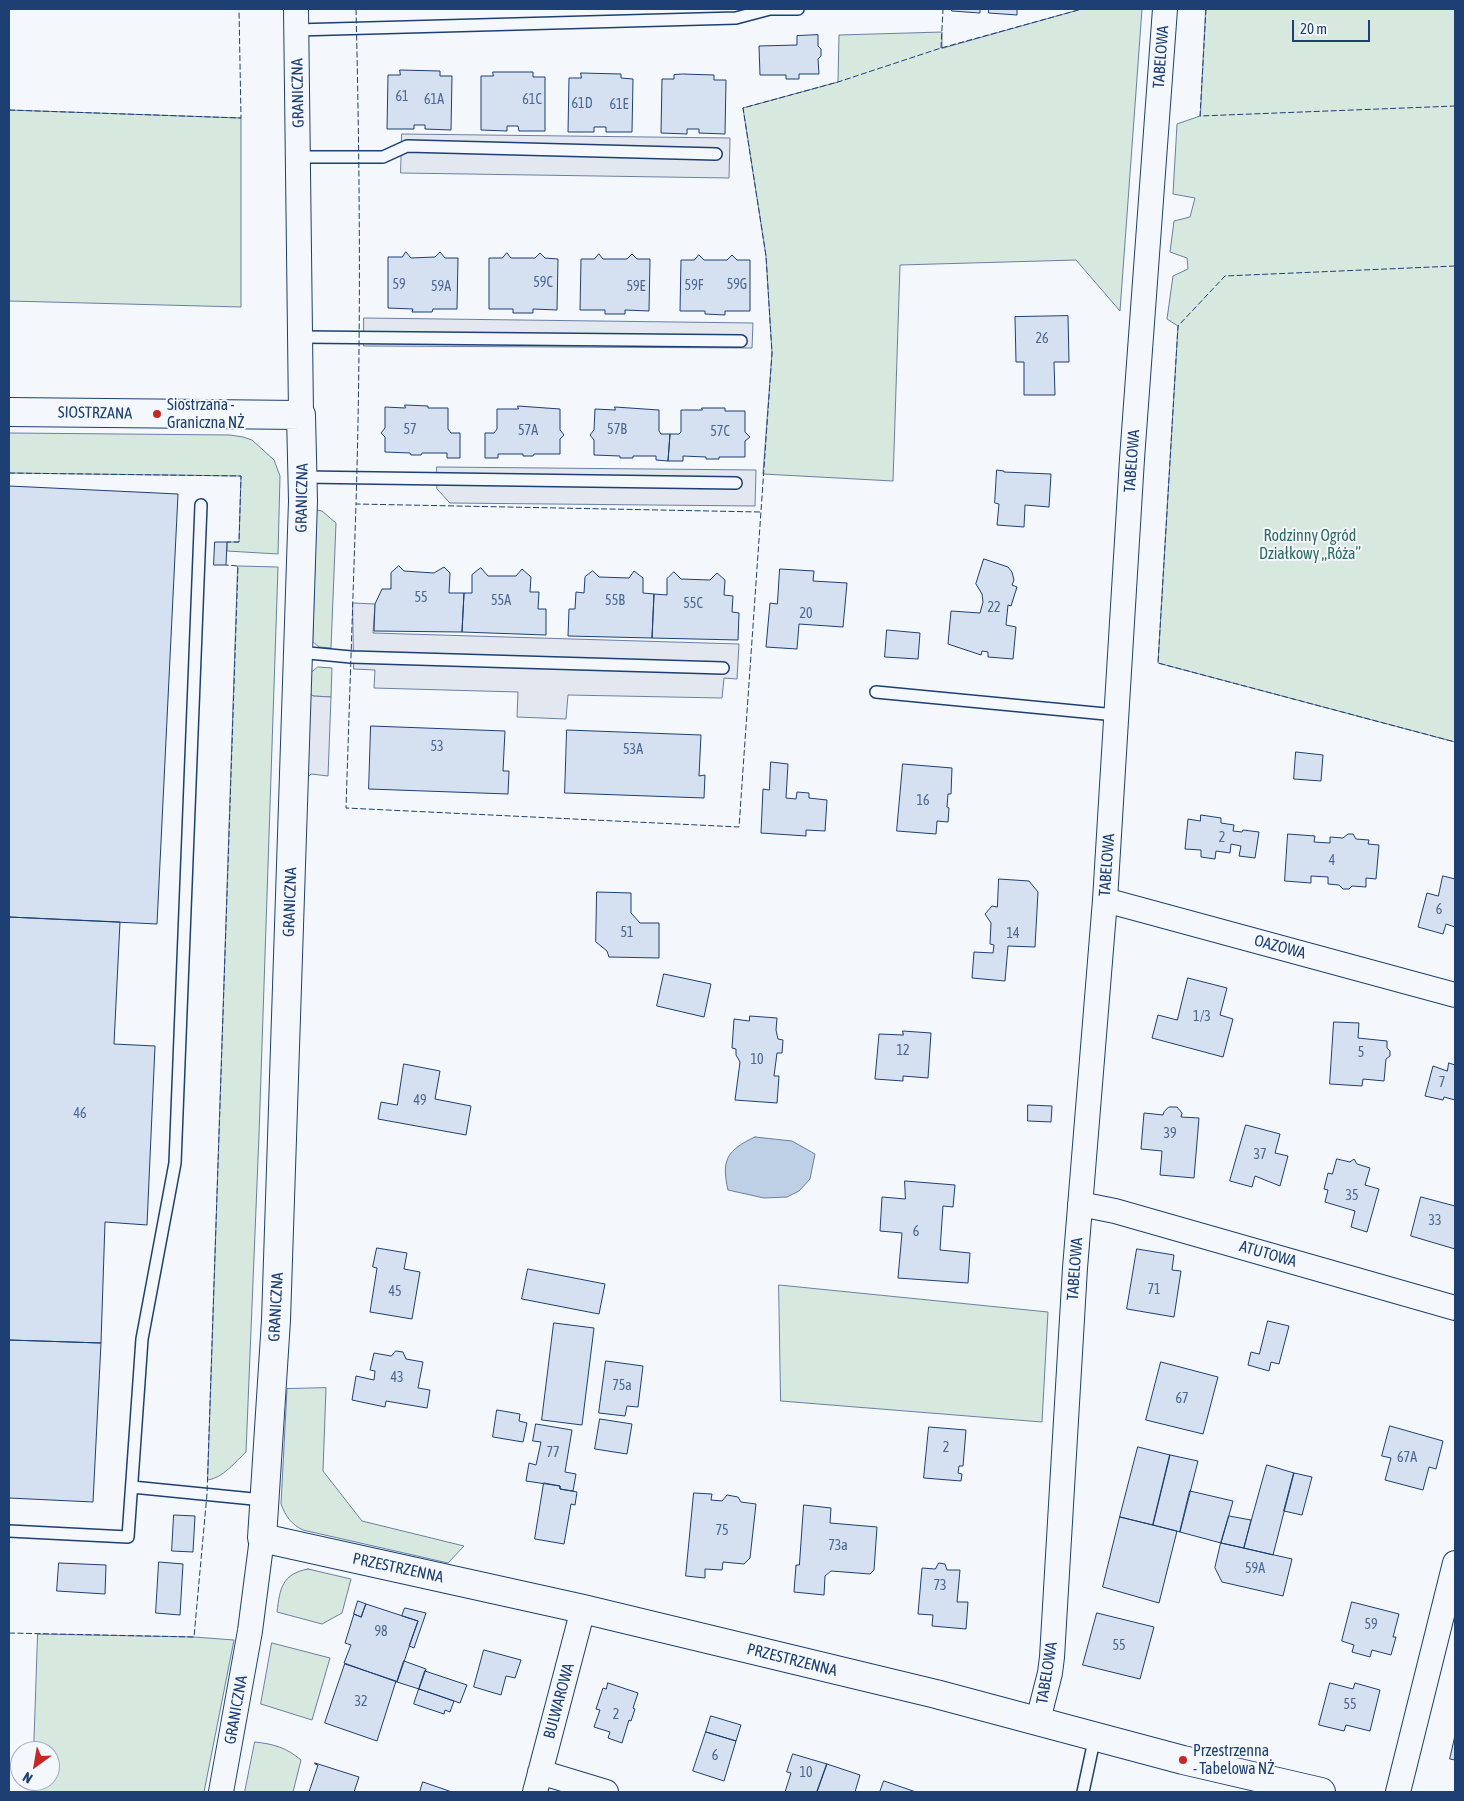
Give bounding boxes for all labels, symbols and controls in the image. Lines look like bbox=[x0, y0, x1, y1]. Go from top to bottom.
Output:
scale bar bbox=[1294, 10, 1372, 42]
text: 20 m bbox=[1300, 20, 1327, 37]
street label: TABELOWA bbox=[1149, 25, 1173, 89]
street label: GRANICZNA bbox=[288, 58, 308, 128]
house number: 61 bbox=[395, 89, 409, 105]
house number: 61A bbox=[424, 92, 444, 108]
house number: 61C bbox=[522, 92, 542, 108]
house number: 61D bbox=[572, 96, 592, 112]
house number: 61E bbox=[609, 97, 629, 113]
house number: 59C bbox=[533, 275, 553, 291]
house number: 59 bbox=[392, 277, 406, 293]
house number: 59G bbox=[727, 277, 747, 293]
house number: 59F bbox=[685, 278, 703, 294]
house number: 59A bbox=[431, 279, 451, 295]
house number: 59E bbox=[626, 279, 646, 295]
house number: 26 bbox=[1035, 331, 1049, 347]
place label: Siostrzana - Graniczna NŻ bbox=[167, 395, 244, 433]
street label: SIOSTRZANA bbox=[58, 403, 132, 423]
marker: Siostrzana - Graniczna NŻ bbox=[151, 408, 163, 420]
house number: 57 bbox=[403, 422, 417, 438]
house number: 57B bbox=[607, 422, 627, 438]
house number: 57A bbox=[518, 423, 538, 439]
house number: 57C bbox=[710, 424, 730, 440]
street label: TABELOWA bbox=[1120, 429, 1144, 493]
street label: GRANICZNA bbox=[292, 463, 312, 533]
park label: Rodzinny Ogród Działkowy „Róża” bbox=[1259, 526, 1361, 564]
house number: 55 bbox=[414, 590, 428, 606]
house number: 55A bbox=[491, 593, 511, 609]
house number: 55B bbox=[605, 593, 625, 609]
house number: 55C bbox=[683, 596, 703, 612]
house number: 22 bbox=[987, 600, 1001, 616]
house number: 20 bbox=[799, 606, 813, 622]
house number: 53 bbox=[430, 739, 444, 755]
house number: 53A bbox=[623, 742, 643, 758]
house number: 16 bbox=[916, 793, 930, 809]
house number: 2 bbox=[1219, 830, 1225, 846]
street label: TABELOWA bbox=[1095, 833, 1119, 897]
house number: 4 bbox=[1329, 853, 1335, 869]
street label: GRANICZNA bbox=[279, 867, 301, 937]
house number: 6 bbox=[1436, 902, 1442, 918]
house number: 51 bbox=[620, 925, 634, 941]
house number: 14 bbox=[1006, 926, 1020, 942]
street label: OAZOWA bbox=[1252, 931, 1308, 963]
house number: 1/3 bbox=[1193, 1009, 1211, 1025]
house number: 12 bbox=[896, 1043, 910, 1059]
house number: 5 bbox=[1358, 1045, 1364, 1061]
house number: 10 bbox=[750, 1052, 764, 1068]
house number: 7 bbox=[1439, 1075, 1445, 1091]
house number: 49 bbox=[413, 1093, 427, 1109]
house number: 46 bbox=[73, 1106, 87, 1122]
house number: 39 bbox=[1163, 1126, 1177, 1142]
house number: 37 bbox=[1253, 1147, 1267, 1163]
house number: 35 bbox=[1345, 1188, 1359, 1204]
house number: 33 bbox=[1428, 1213, 1442, 1229]
house number: 6 bbox=[913, 1224, 919, 1240]
street label: TABELOWA bbox=[1063, 1237, 1087, 1301]
street label: ATUTOWA bbox=[1237, 1237, 1299, 1271]
street label: GRANICZNA bbox=[265, 1272, 287, 1342]
house number: 71 bbox=[1147, 1282, 1161, 1298]
house number: 45 bbox=[388, 1284, 402, 1300]
house number: 43 bbox=[390, 1370, 404, 1386]
house number: 75a bbox=[612, 1378, 632, 1394]
house number: 67 bbox=[1175, 1391, 1189, 1407]
house number: 2 bbox=[943, 1440, 949, 1456]
house number: 77 bbox=[546, 1445, 560, 1461]
house number: 67A bbox=[1397, 1450, 1417, 1466]
house number: 75 bbox=[715, 1523, 729, 1539]
house number: 73a bbox=[828, 1538, 848, 1554]
street label: PRZESTRZENNA bbox=[351, 1549, 445, 1587]
house number: 59A bbox=[1245, 1561, 1265, 1577]
house number: 73 bbox=[933, 1578, 947, 1594]
house number: 59 bbox=[1364, 1617, 1378, 1633]
house number: 98 bbox=[374, 1624, 388, 1640]
house number: 55 bbox=[1112, 1638, 1126, 1654]
street label: PRZESTRZENNA bbox=[745, 1640, 839, 1680]
street label: TABELOWA bbox=[1033, 1640, 1061, 1706]
street label: BULWAROWA bbox=[540, 1661, 578, 1741]
street label: GRANICZNA bbox=[221, 1674, 251, 1746]
house number: 32 bbox=[354, 1694, 368, 1710]
house number: 55 bbox=[1343, 1697, 1357, 1713]
house number: 2 bbox=[613, 1707, 619, 1723]
north arrow bbox=[10, 1741, 60, 1791]
place label: Przestrzenna - Tabelowa NŻ bbox=[1193, 1741, 1274, 1779]
house number: 6 bbox=[712, 1748, 718, 1764]
marker: Przestrzenna - Tabelowa NŻ bbox=[1177, 1754, 1189, 1766]
house number: 10 bbox=[799, 1765, 813, 1781]
text: N bbox=[20, 1769, 35, 1787]

